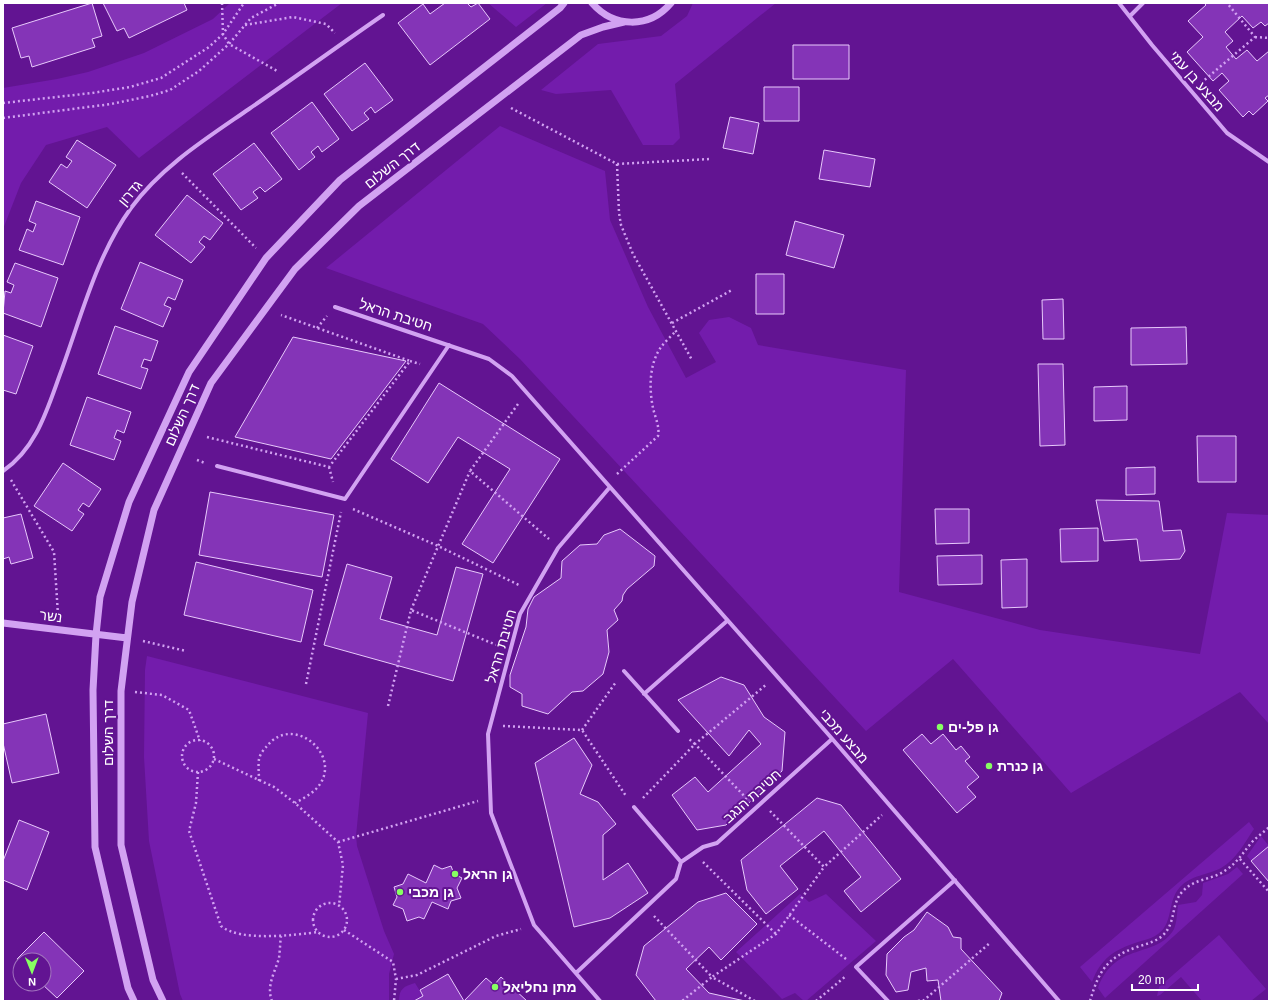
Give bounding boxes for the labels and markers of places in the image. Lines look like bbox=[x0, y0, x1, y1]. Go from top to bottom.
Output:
place label: גן פל-ים bbox=[948, 719, 999, 735]
marker: גן פל-ים bbox=[935, 722, 945, 732]
place label: גן כנרת bbox=[997, 758, 1044, 774]
marker: גן כנרת bbox=[984, 761, 994, 771]
place label: גן הראל bbox=[463, 866, 513, 882]
marker: גן הראל bbox=[450, 869, 460, 879]
place label: גן מכבי bbox=[408, 884, 454, 900]
marker: גן מכבי bbox=[395, 887, 405, 897]
place label: מתן נחליאל bbox=[503, 979, 577, 995]
marker: מתן נחליאל bbox=[490, 982, 500, 992]

